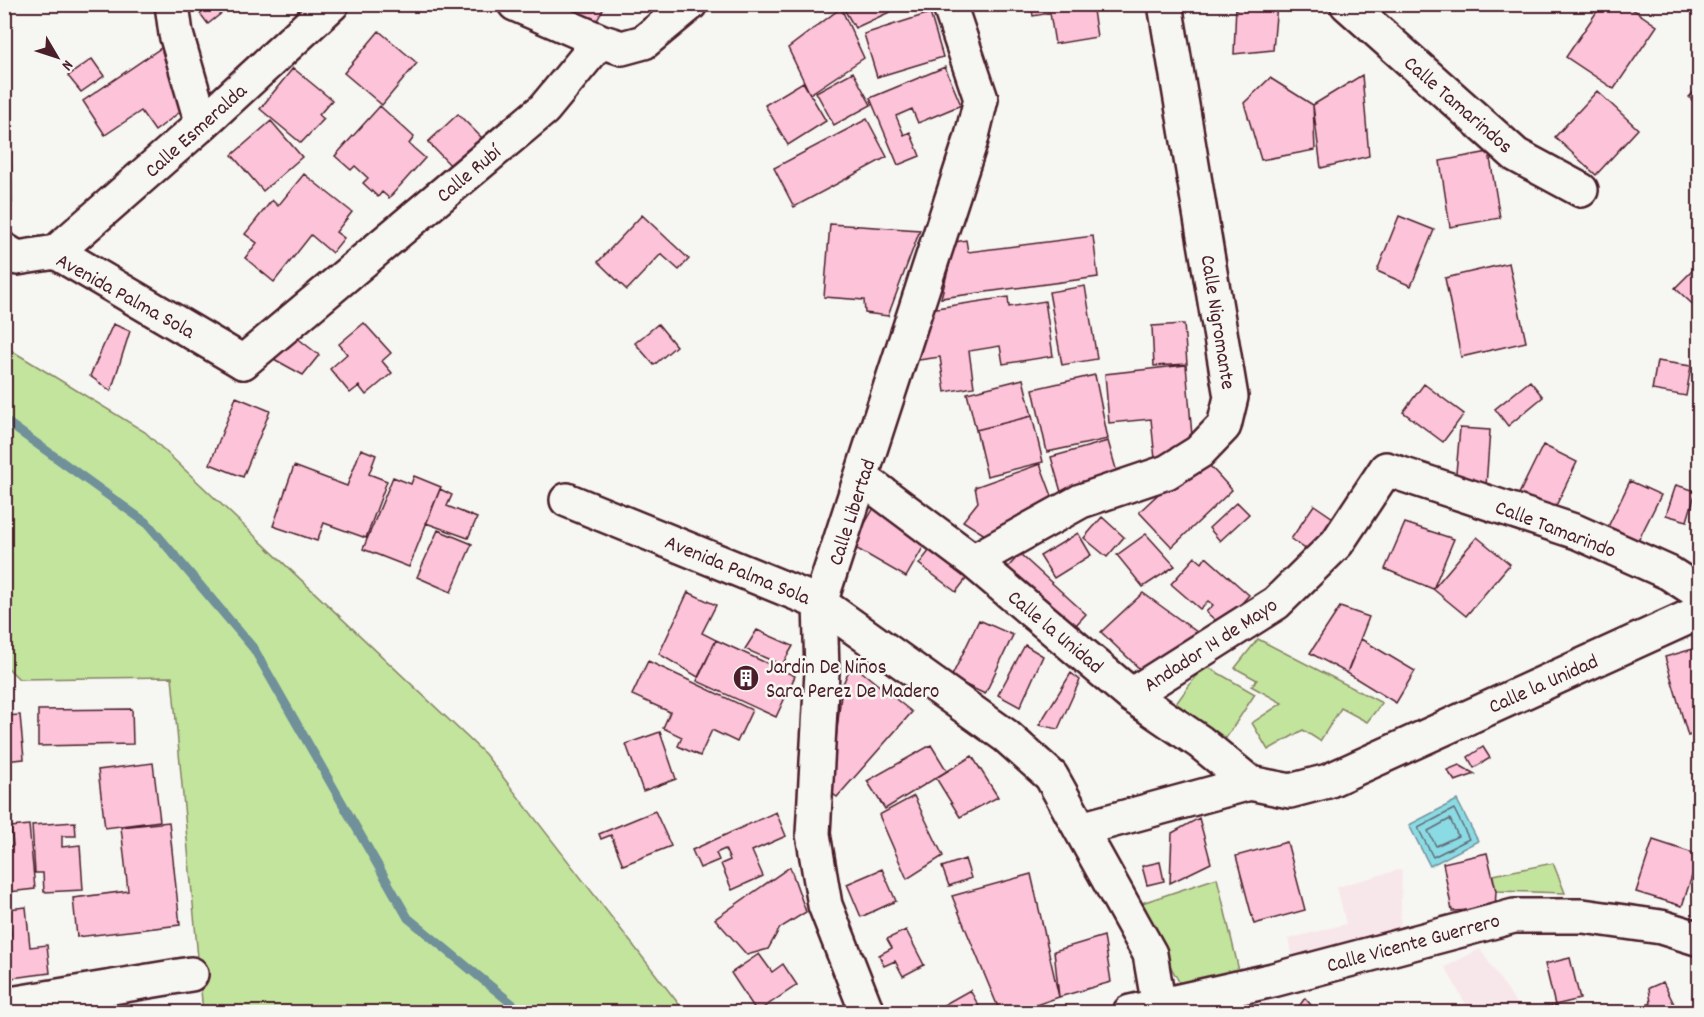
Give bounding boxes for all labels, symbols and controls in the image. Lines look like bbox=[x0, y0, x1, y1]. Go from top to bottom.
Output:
north arrow bbox=[27, 27, 87, 87]
street label: Calle Tamarindos bbox=[1396, 50, 1518, 162]
text: N bbox=[55, 55, 78, 75]
street label: Calle Esmeralda bbox=[139, 77, 256, 186]
street label: Calle Rubí bbox=[431, 138, 511, 211]
street label: Avenida Palma Sola bbox=[50, 247, 200, 349]
street label: Calle Nigromante bbox=[1191, 253, 1241, 392]
street label: Calle Libertad bbox=[823, 456, 885, 570]
street label: Calle Tamarindo bbox=[1490, 494, 1620, 568]
street label: Avenida Palma Sola bbox=[660, 529, 815, 615]
street label: Calle la Unidad bbox=[1000, 584, 1109, 682]
street label: Andador 14 de Mayo bbox=[1139, 592, 1285, 701]
street label: Calle la Unidad bbox=[1485, 648, 1604, 723]
place label: Jardin De Niños Sara Perez De Madero bbox=[766, 654, 939, 708]
building icon: Jardin De Niños Sara Perez De Madero bbox=[731, 663, 761, 693]
street label: Calle Vicente Guerrero bbox=[1324, 907, 1504, 982]

